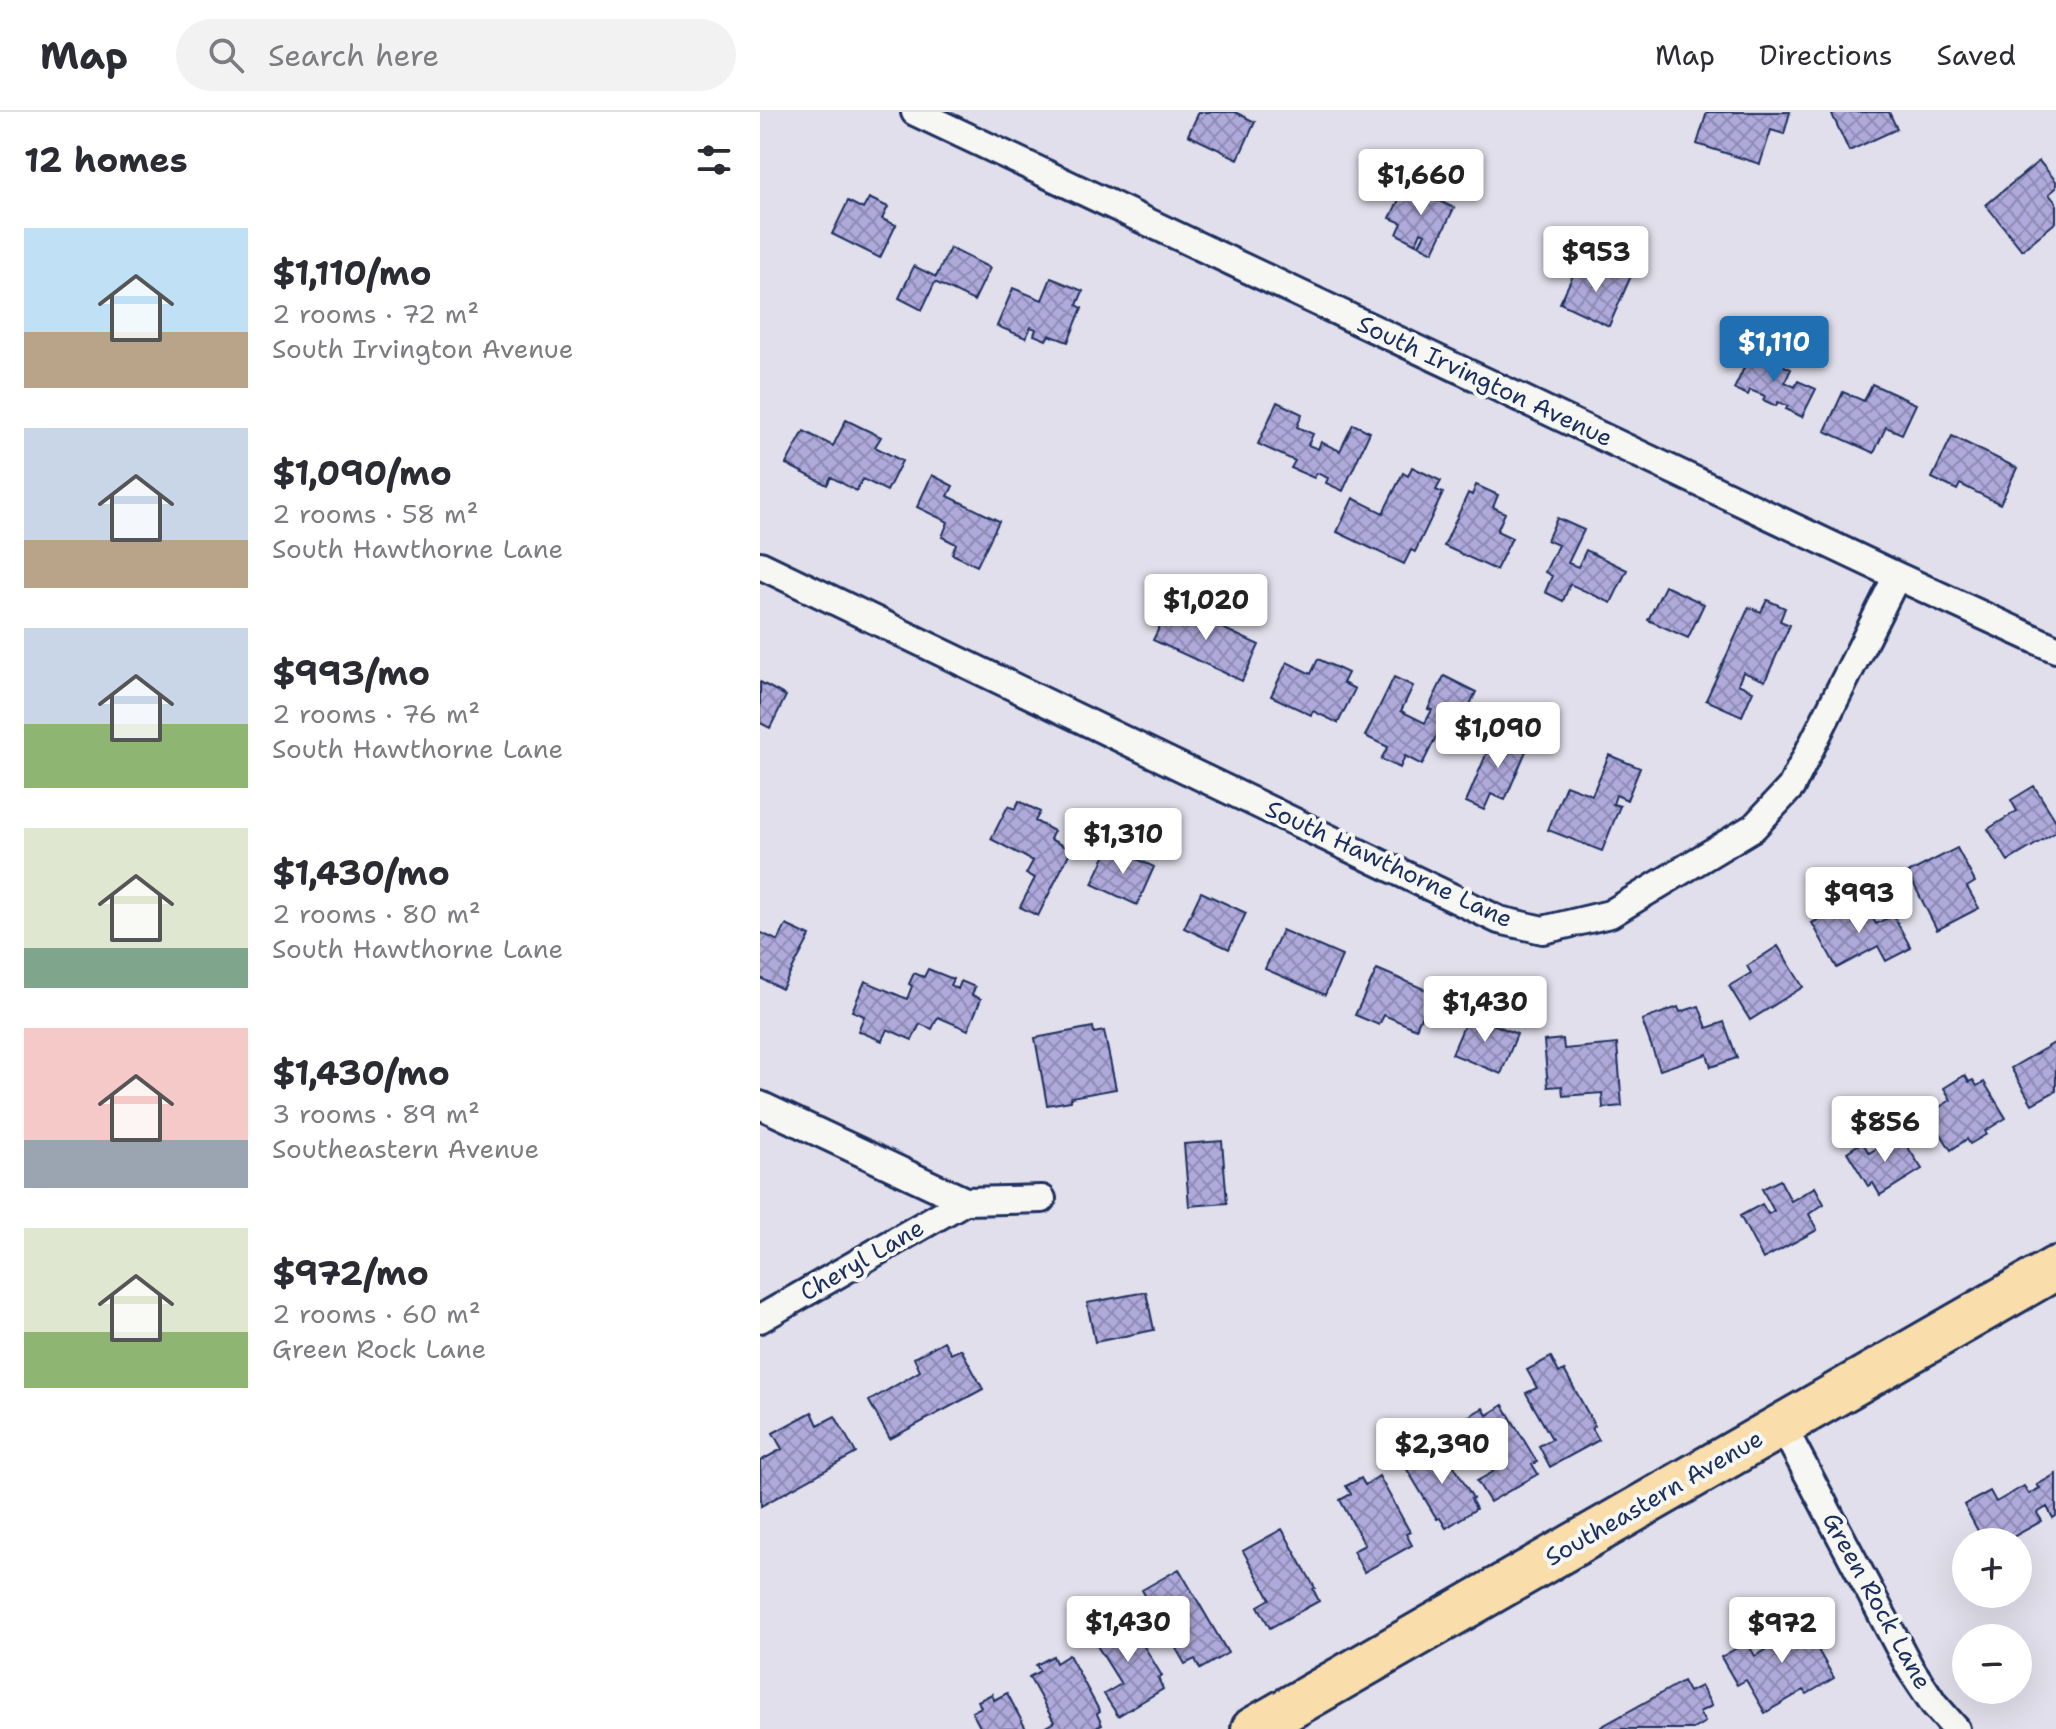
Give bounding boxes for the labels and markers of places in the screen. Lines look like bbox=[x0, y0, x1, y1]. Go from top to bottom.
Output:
pin: $1,660 bbox=[1356, 149, 1486, 217]
pin: $953 bbox=[1549, 226, 1643, 294]
pin: $1,110 bbox=[1709, 316, 1839, 384]
pin: $1,020 bbox=[1141, 574, 1271, 642]
pin: $1,090 bbox=[1433, 702, 1563, 770]
pin: $1,310 bbox=[1058, 808, 1188, 876]
pin: $993 bbox=[1812, 867, 1906, 935]
pin: $1,430 bbox=[1420, 976, 1550, 1044]
pin: $856 bbox=[1838, 1096, 1932, 1164]
pin: $2,390 bbox=[1377, 1418, 1507, 1486]
pin: $1,430 bbox=[1063, 1596, 1193, 1664]
pin: $972 bbox=[1735, 1597, 1829, 1665]

